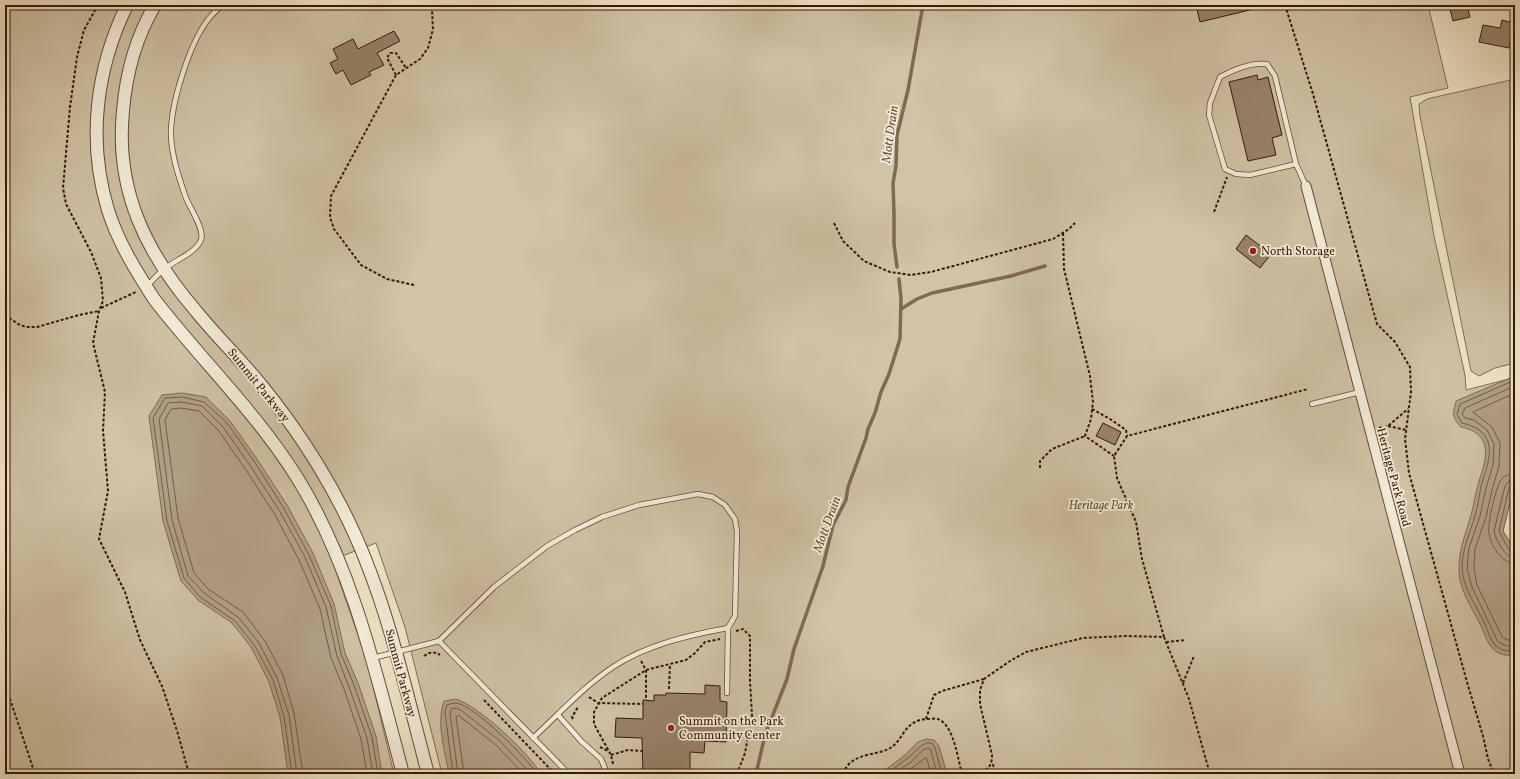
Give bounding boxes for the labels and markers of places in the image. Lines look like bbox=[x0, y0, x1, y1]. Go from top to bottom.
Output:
place label: North Storage bbox=[1261, 244, 1335, 260]
marker: North Storage bbox=[1248, 246, 1258, 256]
place label: Summit on the Park Community Center bbox=[679, 714, 784, 744]
marker: Summit on the Park Community Center bbox=[666, 723, 676, 733]

